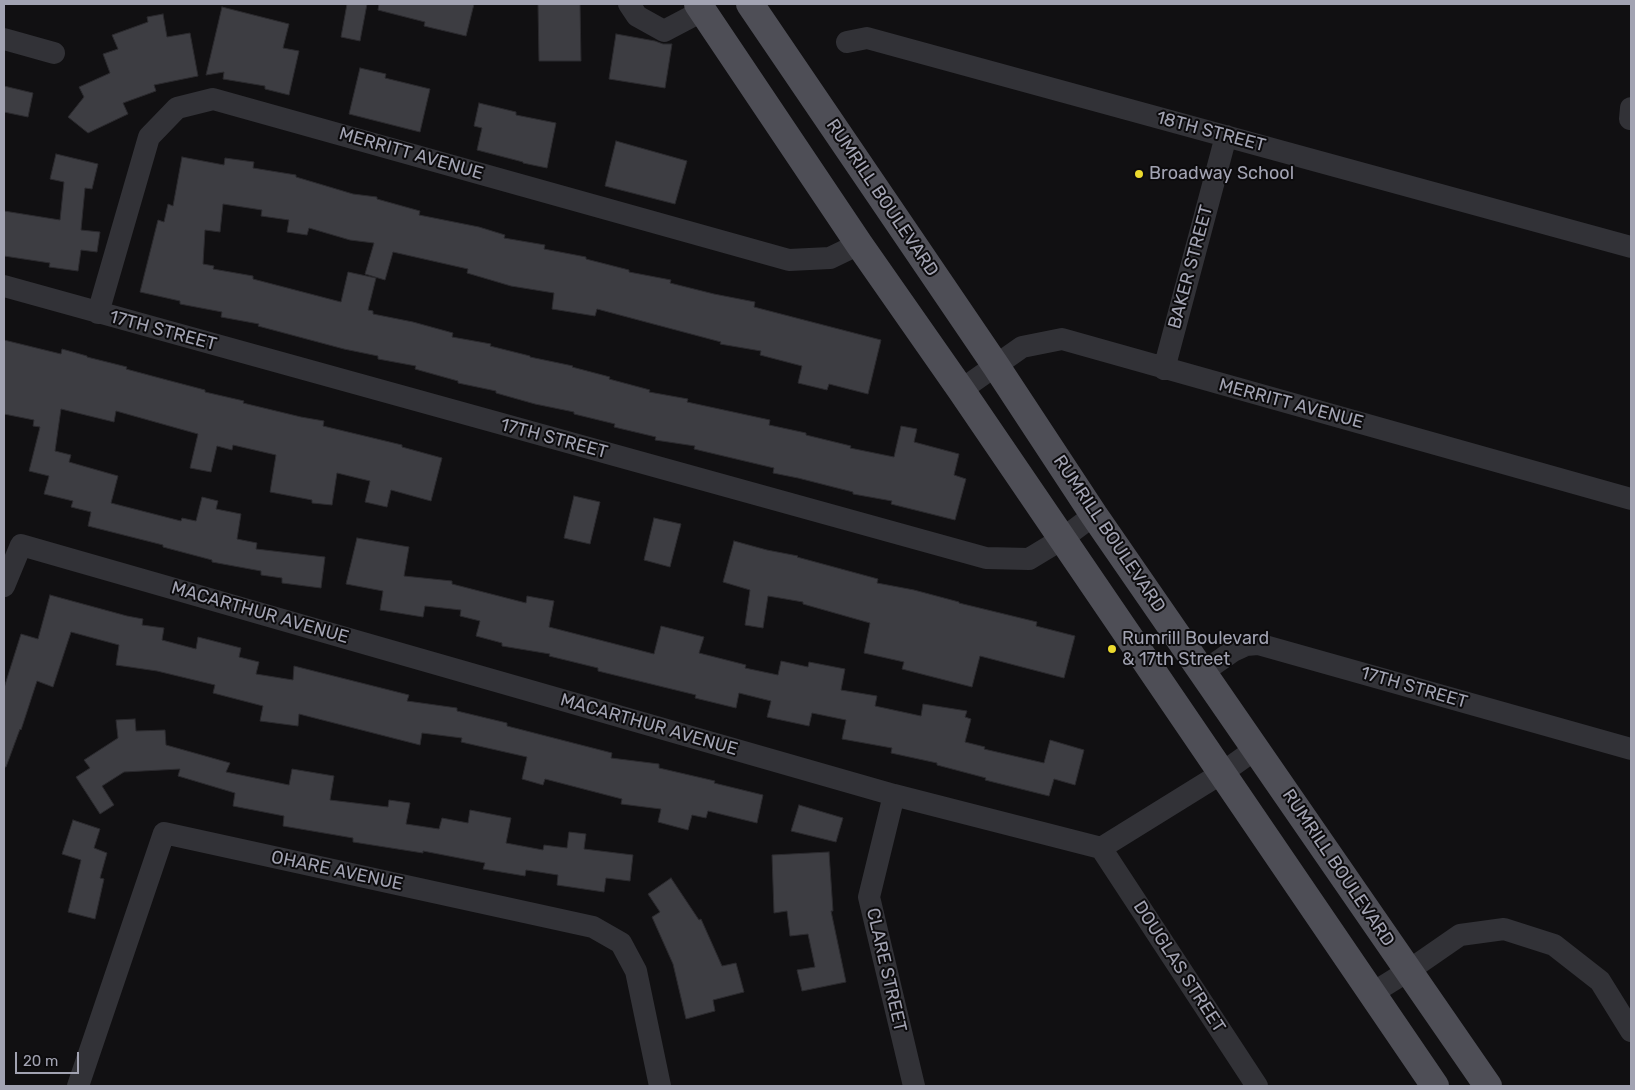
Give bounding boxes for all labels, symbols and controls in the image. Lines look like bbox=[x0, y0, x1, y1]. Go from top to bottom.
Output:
street label: 18TH STREET bbox=[1154, 107, 1268, 157]
street label: RUMRILL BOULEVARD bbox=[821, 115, 943, 281]
street label: MERRITT AVENUE bbox=[336, 123, 486, 185]
place label: Broadway School bbox=[1149, 163, 1294, 185]
marker: Broadway School bbox=[1133, 168, 1145, 180]
street label: BAKER STREET bbox=[1164, 203, 1218, 331]
street label: 17TH STREET bbox=[107, 306, 219, 356]
street label: MERRITT AVENUE bbox=[1216, 374, 1366, 434]
street label: 17TH STREET bbox=[498, 414, 610, 464]
street label: RUMRILL BOULEVARD bbox=[1048, 451, 1170, 617]
street label: MACARTHUR AVENUE bbox=[169, 577, 351, 649]
place label: Rumrill Boulevard & 17th Street bbox=[1122, 628, 1269, 670]
marker: Rumrill Boulevard & 17th Street bbox=[1106, 643, 1118, 655]
street label: 17TH STREET bbox=[1358, 662, 1470, 714]
street label: MACARTHUR AVENUE bbox=[558, 689, 740, 761]
street label: RUMRILL BOULEVARD bbox=[1277, 785, 1399, 951]
street label: OHARE AVENUE bbox=[269, 846, 405, 896]
street label: DOUGLAS STREET bbox=[1128, 897, 1230, 1037]
street label: CLARE STREET bbox=[861, 906, 911, 1034]
scale bar bbox=[18, 1042, 81, 1074]
text: 20 m bbox=[23, 1052, 58, 1070]

